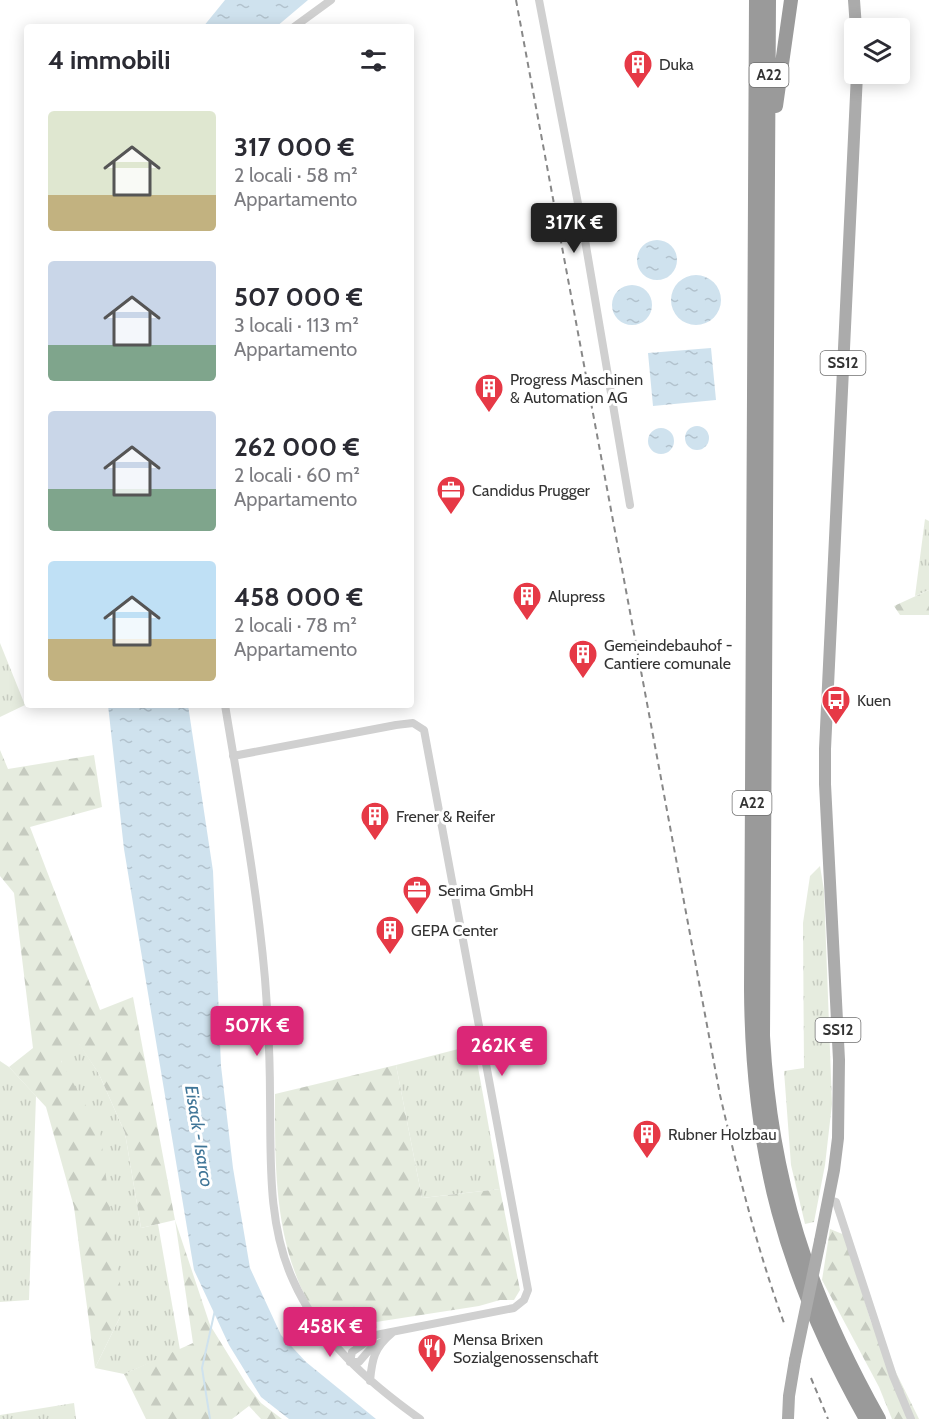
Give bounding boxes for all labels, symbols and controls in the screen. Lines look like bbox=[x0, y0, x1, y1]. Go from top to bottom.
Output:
map controls bbox=[844, 18, 910, 84]
button: layers bbox=[844, 18, 910, 84]
text: 4 immobili bbox=[48, 44, 170, 76]
icon: filters bbox=[357, 44, 390, 77]
building icon: Duka bbox=[622, 48, 654, 90]
place label: Duka bbox=[659, 55, 694, 74]
road number: A22 bbox=[750, 63, 788, 87]
text: 317 000 € bbox=[234, 131, 354, 163]
icon: home bbox=[96, 135, 168, 207]
text: 2 locali · 58 m² bbox=[234, 163, 358, 187]
text: Appartamento bbox=[234, 187, 357, 211]
pin: 317K € bbox=[525, 203, 623, 254]
text: 317K € bbox=[545, 210, 603, 234]
text: 507 000 € bbox=[234, 281, 363, 313]
icon: home bbox=[96, 285, 168, 357]
text: 3 locali · 113 m² bbox=[234, 313, 359, 337]
text: Appartamento bbox=[234, 337, 357, 361]
road number: SS12 bbox=[820, 351, 866, 375]
place label: Progress Maschinen & Automation AG bbox=[510, 370, 643, 407]
building icon: Progress Maschinen & Automation AG bbox=[473, 372, 505, 414]
text: 262 000 € bbox=[234, 431, 360, 463]
icon: home bbox=[96, 435, 168, 507]
text: 2 locali · 60 m² bbox=[234, 463, 360, 487]
office icon: Candidus Prugger bbox=[435, 474, 467, 516]
place label: Candidus Prugger bbox=[472, 481, 591, 500]
text: Appartamento bbox=[234, 487, 357, 511]
building icon: Alupress bbox=[511, 580, 543, 622]
text: 458 000 € bbox=[234, 581, 363, 613]
icon: home bbox=[96, 585, 168, 657]
place label: Alupress bbox=[548, 587, 605, 606]
text: 2 locali · 78 m² bbox=[234, 613, 357, 637]
place label: Gemeindebauhof - Cantiere comunale bbox=[604, 636, 733, 673]
text: Appartamento bbox=[234, 637, 357, 661]
building icon: Gemeindebauhof - Cantiere comunale bbox=[567, 638, 599, 680]
bus stop icon: Kuen bbox=[820, 684, 852, 726]
place label: Kuen bbox=[857, 691, 891, 710]
road number: A22 bbox=[732, 791, 771, 815]
building icon: Frener & Reifer bbox=[359, 800, 391, 842]
place label: Frener & Reifer bbox=[396, 807, 496, 826]
office icon: Serima GmbH bbox=[401, 874, 433, 916]
place label: Serima GmbH bbox=[438, 881, 534, 900]
building icon: GEPA Center bbox=[374, 914, 406, 956]
place label: GEPA Center bbox=[411, 921, 499, 940]
pin: 507K € bbox=[208, 1006, 306, 1057]
text: 507K € bbox=[225, 1013, 289, 1037]
road number: SS12 bbox=[816, 1018, 860, 1042]
pin: 262K € bbox=[453, 1026, 551, 1077]
text: 262K € bbox=[471, 1033, 533, 1057]
water label: Eisack - Isarco bbox=[180, 1084, 218, 1188]
building icon: Rubner Holzbau bbox=[631, 1118, 663, 1160]
place label: Rubner Holzbau bbox=[668, 1125, 777, 1144]
pin: 458K € bbox=[281, 1307, 379, 1358]
text: 458K € bbox=[297, 1314, 363, 1338]
place label: Mensa Brixen Sozialgenossenschaft bbox=[453, 1330, 599, 1367]
restaurant icon: Mensa Brixen Sozialgenossenschaft bbox=[416, 1332, 448, 1374]

